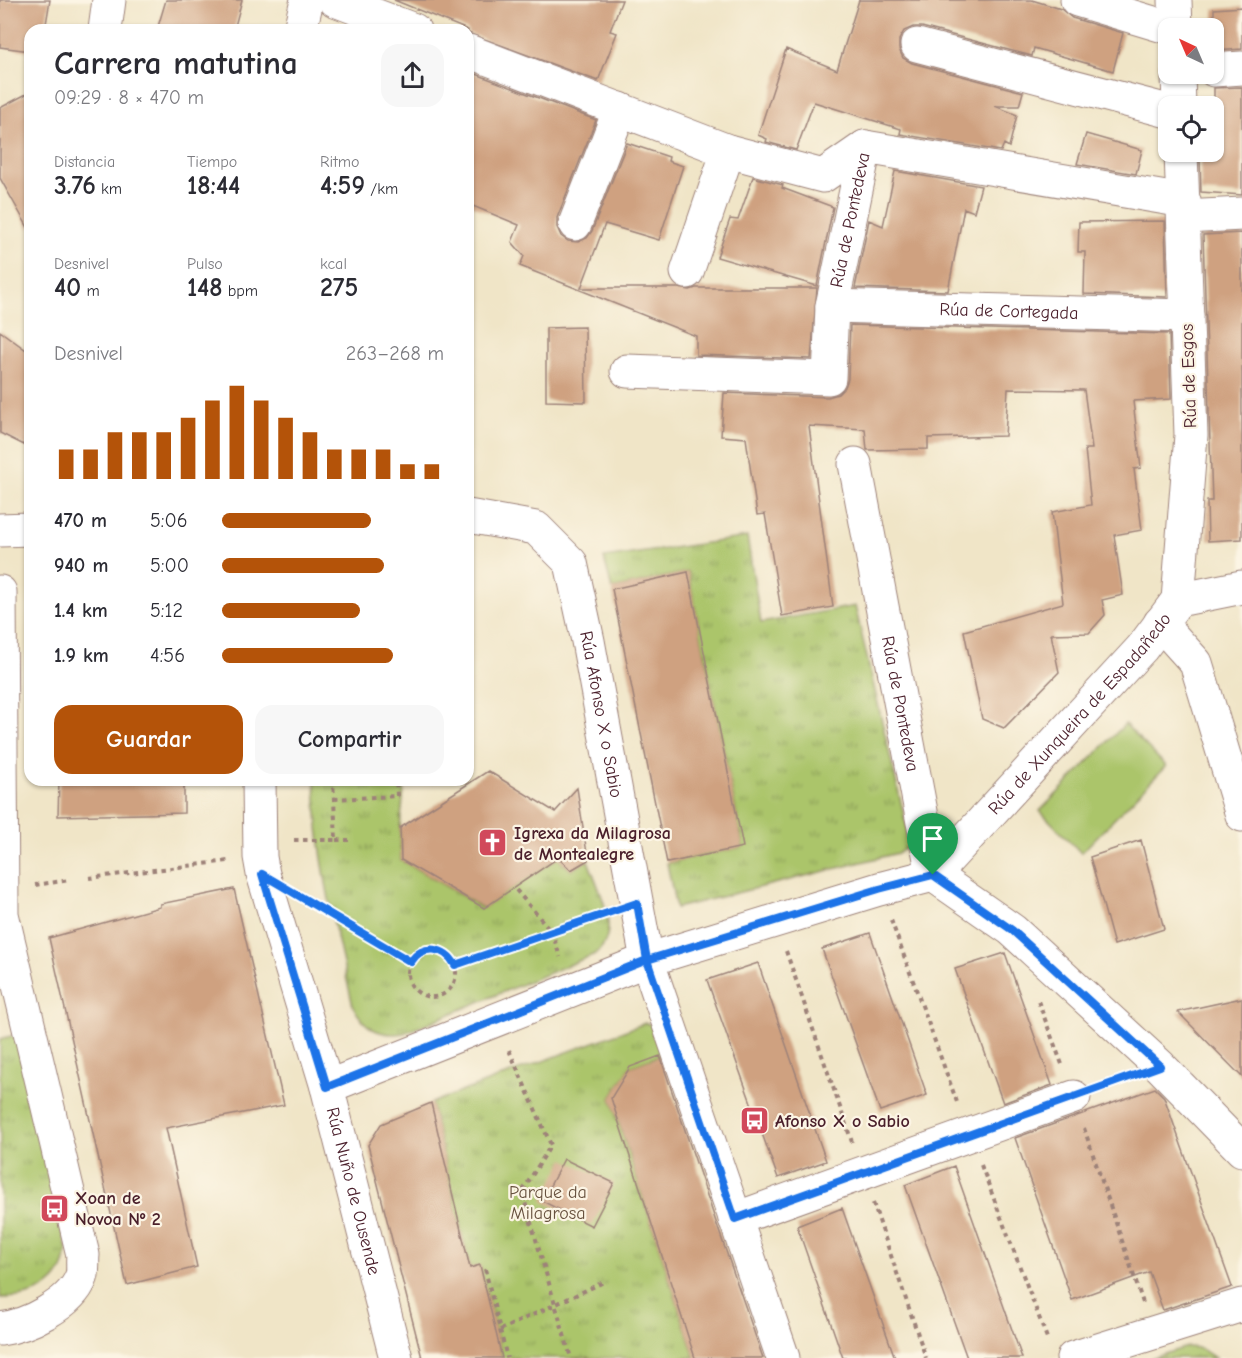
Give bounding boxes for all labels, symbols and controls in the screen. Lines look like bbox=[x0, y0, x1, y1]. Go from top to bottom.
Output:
north arrow bbox=[1158, 18, 1224, 84]
map controls bbox=[1158, 18, 1224, 162]
text: Carrera matutina bbox=[54, 44, 298, 82]
button: share bbox=[381, 44, 444, 107]
text: 09:29 · 8 × 470 m bbox=[54, 86, 204, 109]
button: locate bbox=[1158, 96, 1224, 162]
street label: Rúa de Pontedeva bbox=[826, 151, 874, 289]
text: Distancia bbox=[54, 153, 115, 171]
text: Tiempo bbox=[187, 153, 237, 171]
text: Ritmo bbox=[320, 153, 359, 171]
text: 3.76 bbox=[54, 171, 96, 201]
text: 18:44 bbox=[187, 171, 240, 201]
text: 4:59 bbox=[320, 171, 365, 201]
text: km bbox=[96, 180, 122, 198]
text: /km bbox=[365, 180, 398, 198]
text: Desnivel bbox=[54, 255, 109, 273]
text: Pulso bbox=[187, 255, 223, 273]
text: kcal bbox=[320, 255, 347, 273]
text: 40 bbox=[54, 273, 81, 303]
text: 148 bbox=[187, 273, 222, 303]
text: 275 bbox=[320, 273, 358, 303]
text: m bbox=[81, 282, 100, 300]
text: bpm bbox=[222, 282, 258, 300]
street label: Rúa de Cortegada bbox=[939, 299, 1079, 323]
street label: Rúa de Esgos bbox=[1177, 323, 1201, 429]
text: Desnivel bbox=[54, 342, 123, 365]
text: 263–268 m bbox=[346, 342, 444, 365]
text: 470 m bbox=[54, 509, 107, 532]
text: 5:06 bbox=[150, 509, 187, 532]
text: 940 m bbox=[54, 554, 108, 577]
text: 5:00 bbox=[150, 554, 189, 577]
text: 1.4 km bbox=[54, 599, 108, 622]
text: 5:12 bbox=[150, 599, 183, 622]
street label: Rúa de Xunqueira de Espadañedo bbox=[984, 609, 1175, 819]
street label: Rúa Afonso X o Sabio bbox=[576, 629, 627, 800]
street label: Rúa de Pontedeva bbox=[877, 634, 924, 773]
text: 1.9 km bbox=[54, 644, 109, 667]
text: 4:56 bbox=[150, 644, 185, 667]
button: Guardar bbox=[54, 705, 243, 774]
button: Compartir bbox=[255, 705, 444, 774]
pin bbox=[907, 813, 958, 875]
icon: arrive bbox=[916, 822, 949, 855]
place label: Igrexa da Milagrosa de Montealegre bbox=[514, 823, 671, 865]
church icon: Igrexa da Milagrosa de Montealegre bbox=[477, 827, 509, 859]
street label: Rúa Nuño de Ousende bbox=[322, 1105, 385, 1277]
bus stop icon: Afonso X o Sabio bbox=[738, 1105, 770, 1137]
place label: Afonso X o Sabio bbox=[775, 1111, 910, 1132]
park label: Parque da Milagrosa bbox=[509, 1182, 587, 1224]
place label: Xoan de Novoa Nº 2 bbox=[75, 1188, 161, 1230]
bus stop icon: Xoan de Novoa Nº 2 bbox=[38, 1192, 70, 1224]

